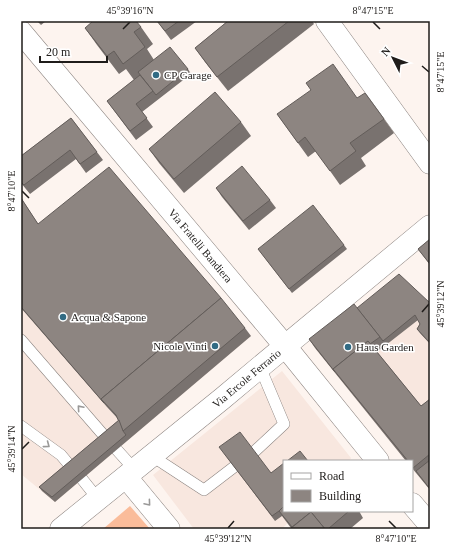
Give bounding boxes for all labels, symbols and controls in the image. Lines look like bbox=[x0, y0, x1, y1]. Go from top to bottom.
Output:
text: 45°39'16"N bbox=[106, 5, 154, 16]
text: 8°47'15"E bbox=[353, 5, 394, 16]
scale bar bbox=[40, 38, 107, 64]
north arrow bbox=[373, 38, 413, 78]
text: N bbox=[378, 44, 393, 58]
text: 20 m bbox=[46, 45, 71, 59]
text: 8°47'15"E bbox=[435, 52, 446, 93]
place label: CP Garage bbox=[164, 69, 212, 81]
marker: CP Garage bbox=[151, 70, 161, 80]
text: 8°47'10"E bbox=[6, 171, 17, 212]
street label: Via Fratelli Bandiera bbox=[166, 206, 235, 285]
text: 45°39'12"N bbox=[435, 280, 446, 328]
place label: Acqua & Sapone bbox=[71, 311, 146, 323]
marker: Acqua & Sapone bbox=[58, 312, 68, 322]
place label: Nicole Vinti bbox=[153, 340, 207, 352]
marker: Nicole Vinti bbox=[210, 341, 220, 351]
place label: Haus Garden bbox=[356, 341, 414, 353]
marker: Haus Garden bbox=[343, 342, 353, 352]
street label: Via Ercole Ferrario bbox=[210, 346, 283, 410]
one-way arrow bbox=[78, 406, 85, 413]
text: 45°39'14"N bbox=[6, 425, 17, 473]
one-way arrow bbox=[43, 440, 50, 447]
legend bbox=[283, 460, 413, 512]
text: Road bbox=[319, 469, 344, 483]
text: Building bbox=[319, 489, 361, 503]
one-way arrow bbox=[143, 499, 150, 506]
text: 45°39'12"N bbox=[204, 533, 252, 544]
text: 8°47'10"E bbox=[376, 533, 417, 544]

